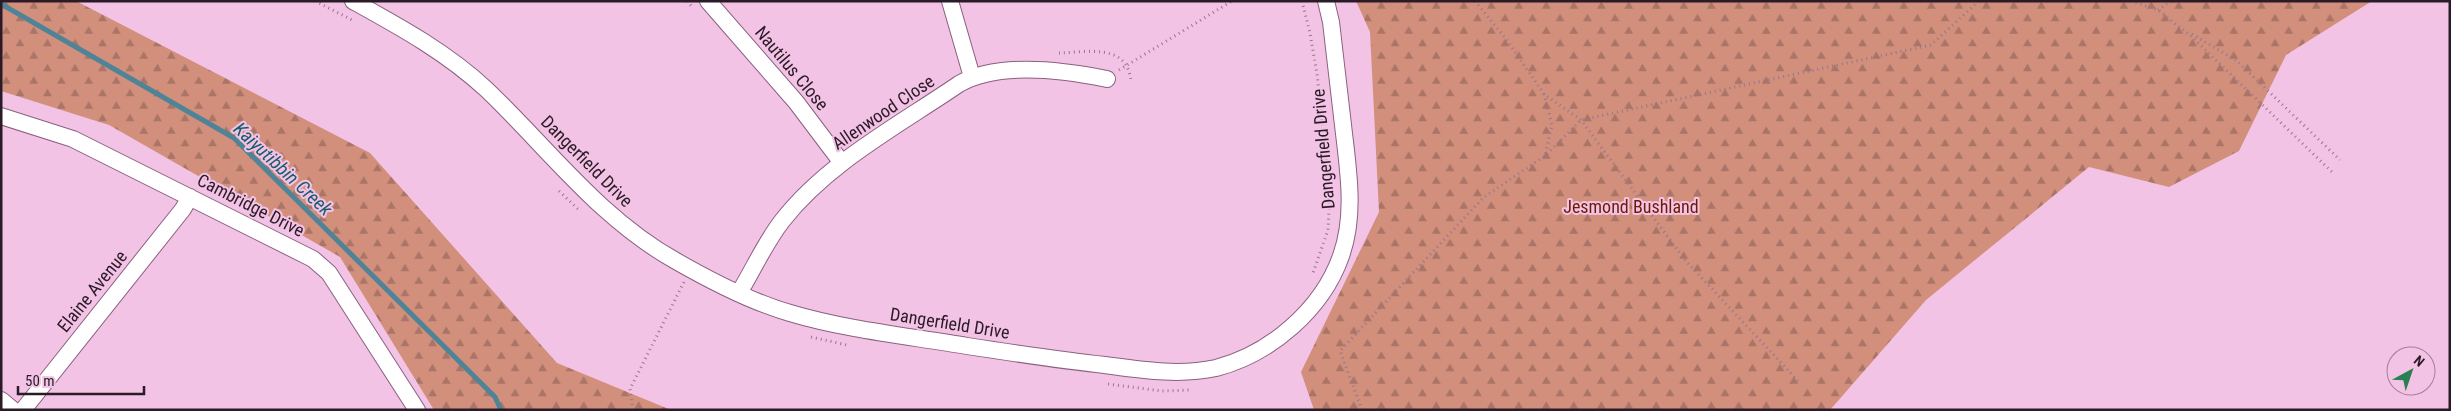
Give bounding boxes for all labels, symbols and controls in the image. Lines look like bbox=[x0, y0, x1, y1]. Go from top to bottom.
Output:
street label: Nautilus Close bbox=[751, 22, 833, 114]
street label: Allenwood Close bbox=[828, 70, 938, 154]
street label: Dangerfield Drive bbox=[1307, 88, 1339, 210]
street label: Dangerfield Drive bbox=[537, 111, 637, 211]
water label: Kaiyutibbin Creek bbox=[229, 117, 338, 221]
street label: Cambridge Drive bbox=[194, 169, 308, 241]
park label: Jesmond Bushland bbox=[1563, 196, 1699, 217]
street label: Elaine Avenue bbox=[53, 246, 131, 336]
street label: Dangerfield Drive bbox=[889, 303, 1011, 343]
north arrow bbox=[2386, 346, 2436, 396]
text: N bbox=[2411, 352, 2428, 370]
scale bar bbox=[18, 364, 144, 396]
text: 50 m bbox=[25, 372, 55, 390]

